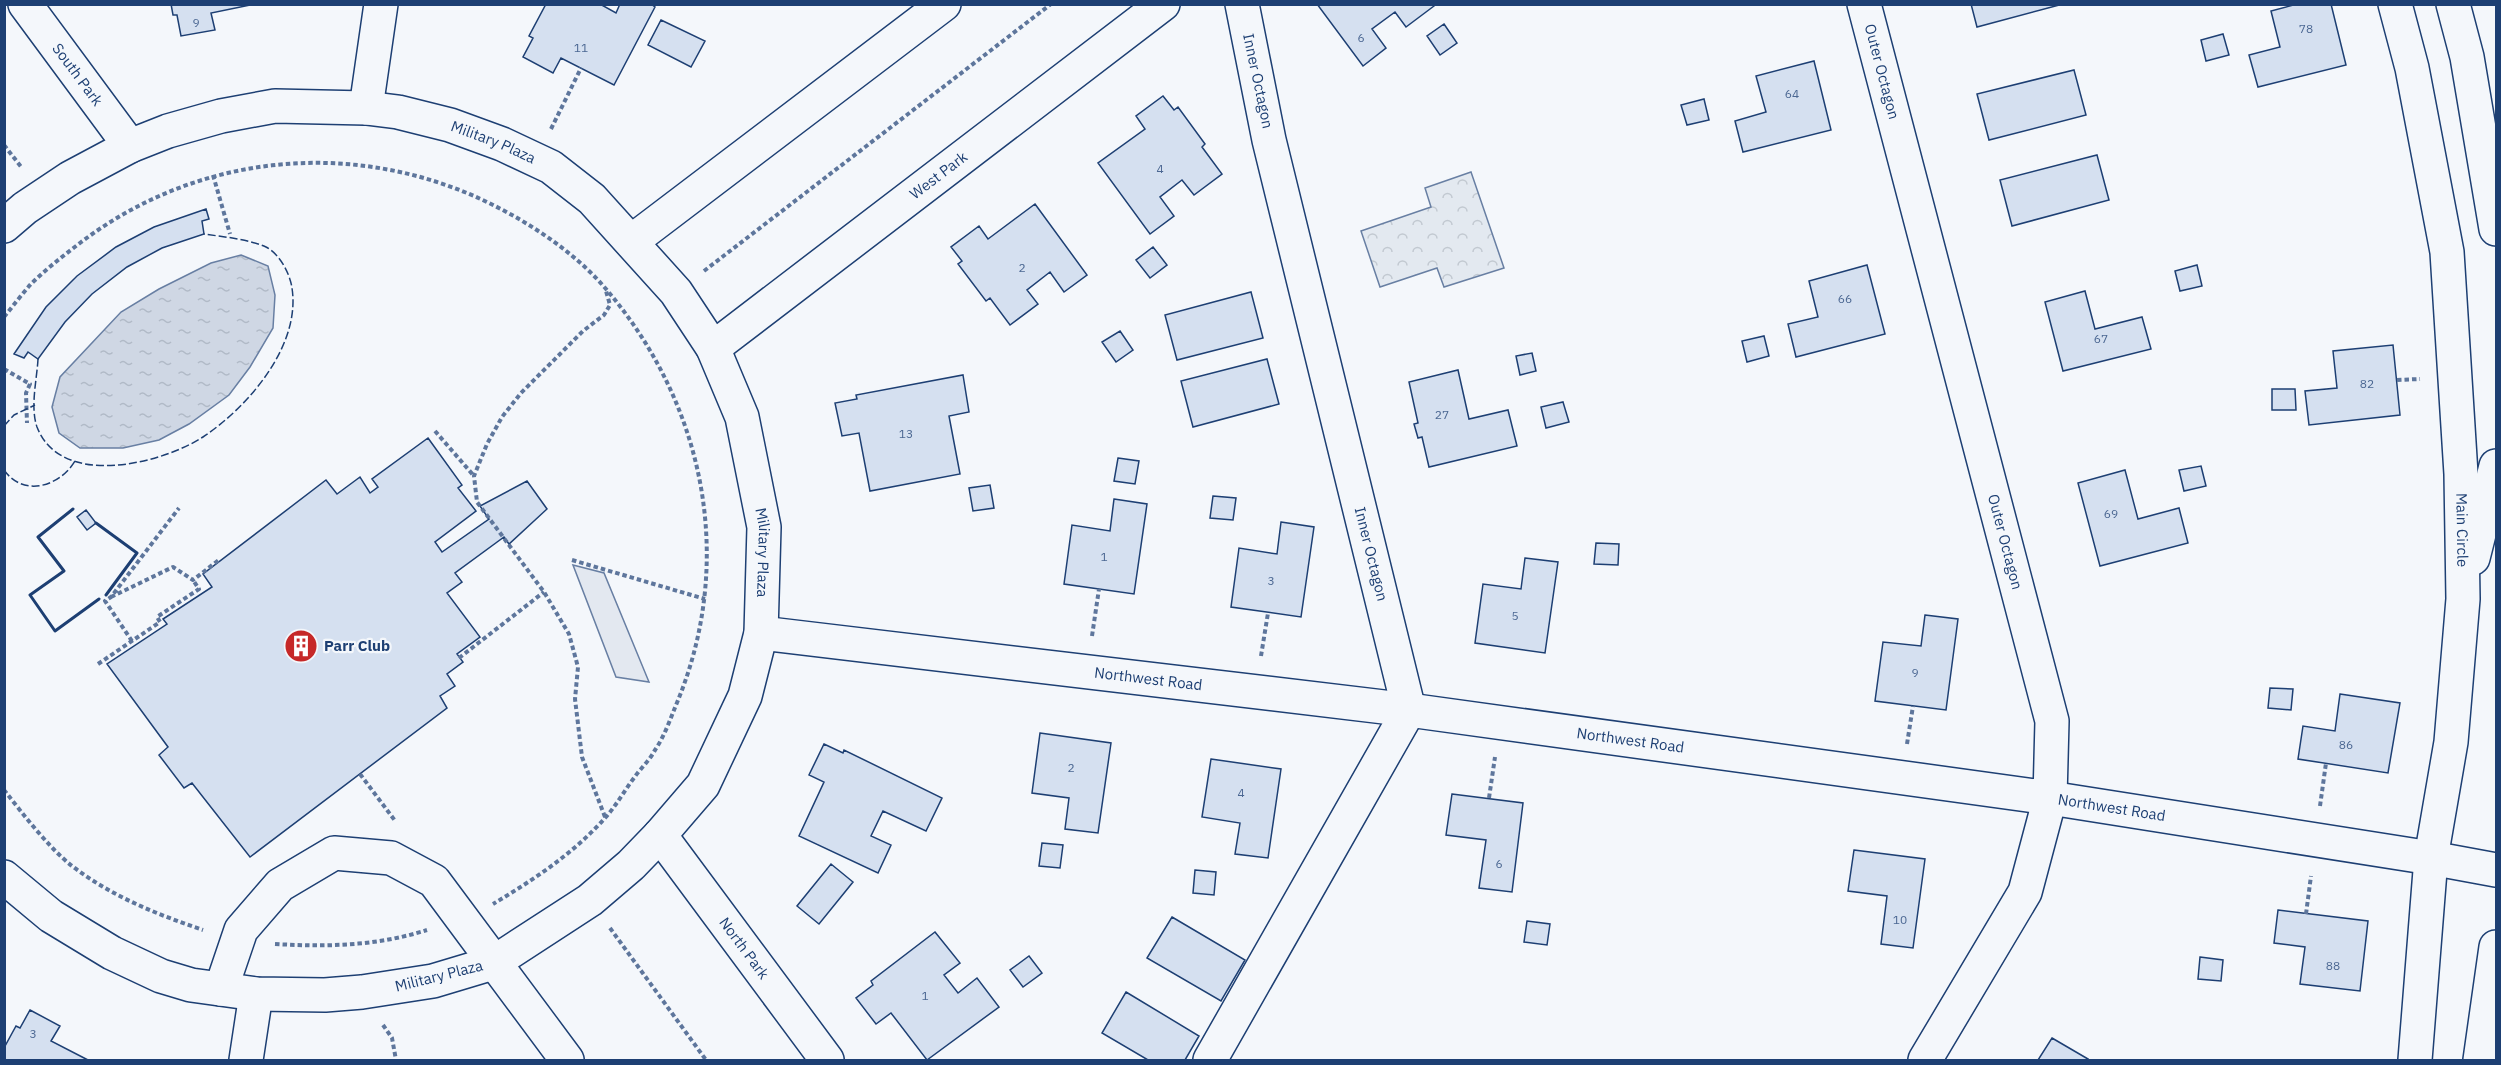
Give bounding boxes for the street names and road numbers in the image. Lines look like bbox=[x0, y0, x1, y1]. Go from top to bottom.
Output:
street label: Outer Octagon bbox=[1861, 22, 1904, 121]
street label: Inner Octagon bbox=[1239, 32, 1278, 130]
street label: South Park bbox=[48, 39, 107, 110]
street label: Military Plaza bbox=[448, 116, 539, 168]
street label: West Park bbox=[906, 147, 971, 203]
street label: Outer Octagon bbox=[1984, 492, 2027, 591]
street label: Main Circle bbox=[2452, 493, 2472, 567]
street label: Inner Octagon bbox=[1351, 505, 1392, 603]
street label: Military Plaza bbox=[751, 506, 774, 598]
street label: Northwest Road bbox=[1093, 663, 1203, 694]
street label: Northwest Road bbox=[1575, 723, 1685, 757]
street label: Northwest Road bbox=[2057, 789, 2167, 825]
street label: North Park bbox=[715, 913, 774, 983]
street label: Military Plaza bbox=[393, 955, 485, 996]

